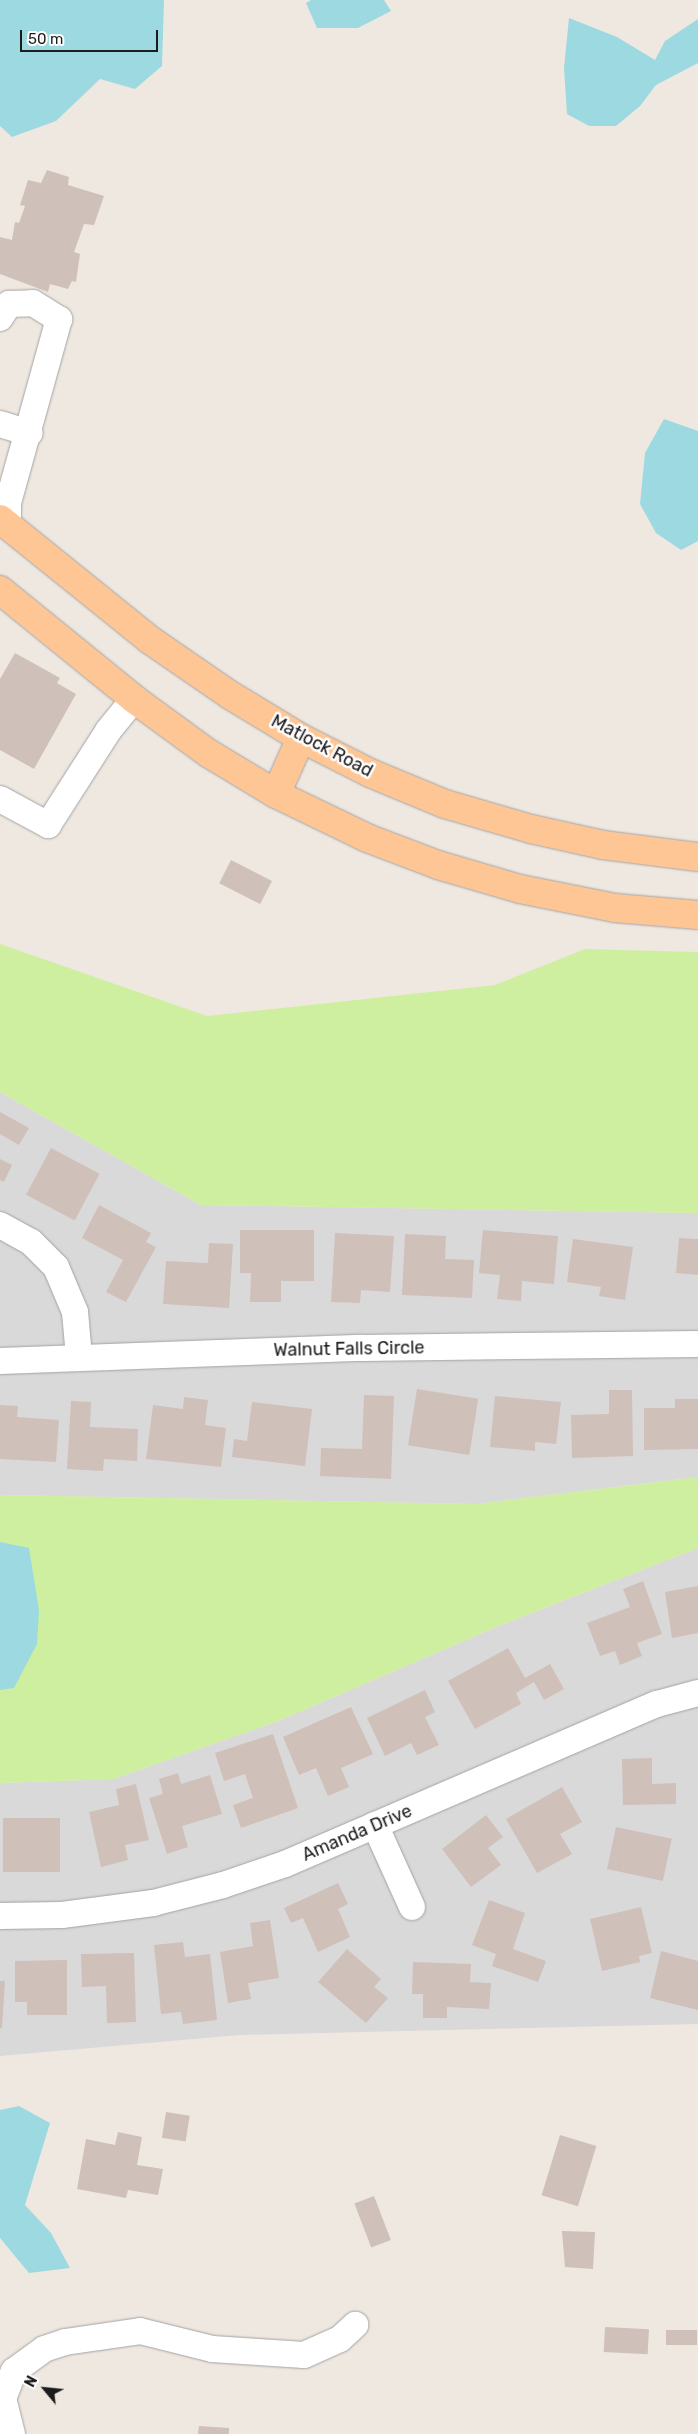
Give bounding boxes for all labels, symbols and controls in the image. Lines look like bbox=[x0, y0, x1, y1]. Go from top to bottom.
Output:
scale bar bbox=[22, 20, 160, 52]
text: 50 m bbox=[28, 30, 63, 48]
street label: Matlock Road bbox=[267, 710, 377, 782]
street label: Walnut Falls Circle bbox=[273, 1337, 425, 1361]
street label: Amanda Drive bbox=[299, 1800, 415, 1866]
north arrow bbox=[20, 2364, 70, 2414]
text: N bbox=[21, 2373, 41, 2390]

